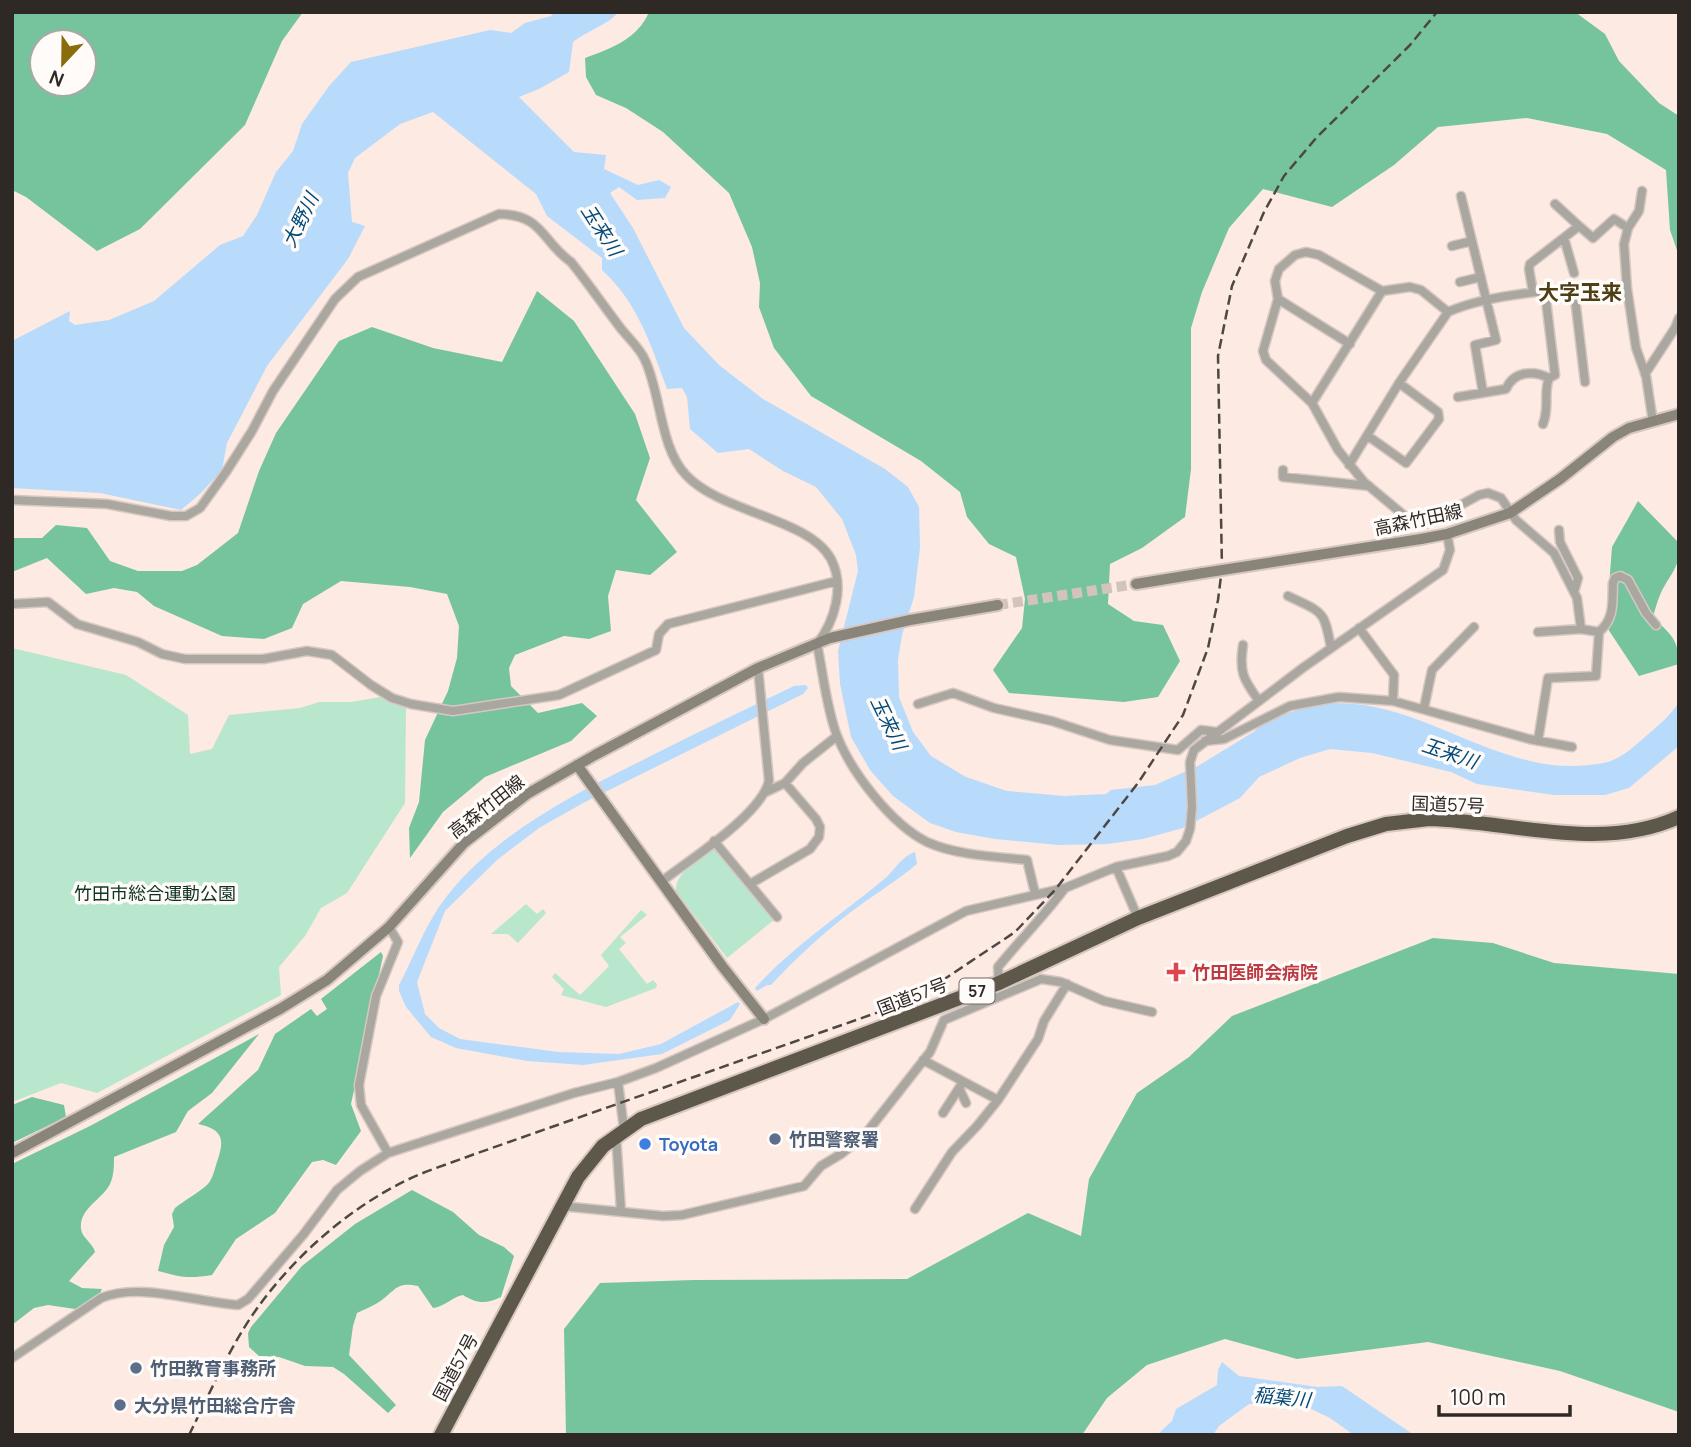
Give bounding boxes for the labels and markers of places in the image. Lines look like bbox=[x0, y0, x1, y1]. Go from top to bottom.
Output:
place label: 竹田医師会病院 bbox=[1192, 960, 1318, 984]
marker: 竹田医師会病院 bbox=[1166, 962, 1186, 982]
place label: 竹田警察署 bbox=[789, 1127, 879, 1151]
marker: 竹田警察署 bbox=[767, 1131, 783, 1147]
place label: Toyota bbox=[659, 1132, 718, 1156]
marker: Toyota bbox=[637, 1136, 653, 1152]
place label: 竹田教育事務所 bbox=[150, 1356, 276, 1380]
marker: 竹田教育事務所 bbox=[128, 1360, 144, 1376]
place label: 大分県竹田総合庁舎 bbox=[134, 1393, 296, 1417]
marker: 大分県竹田総合庁舎 bbox=[112, 1397, 128, 1413]

